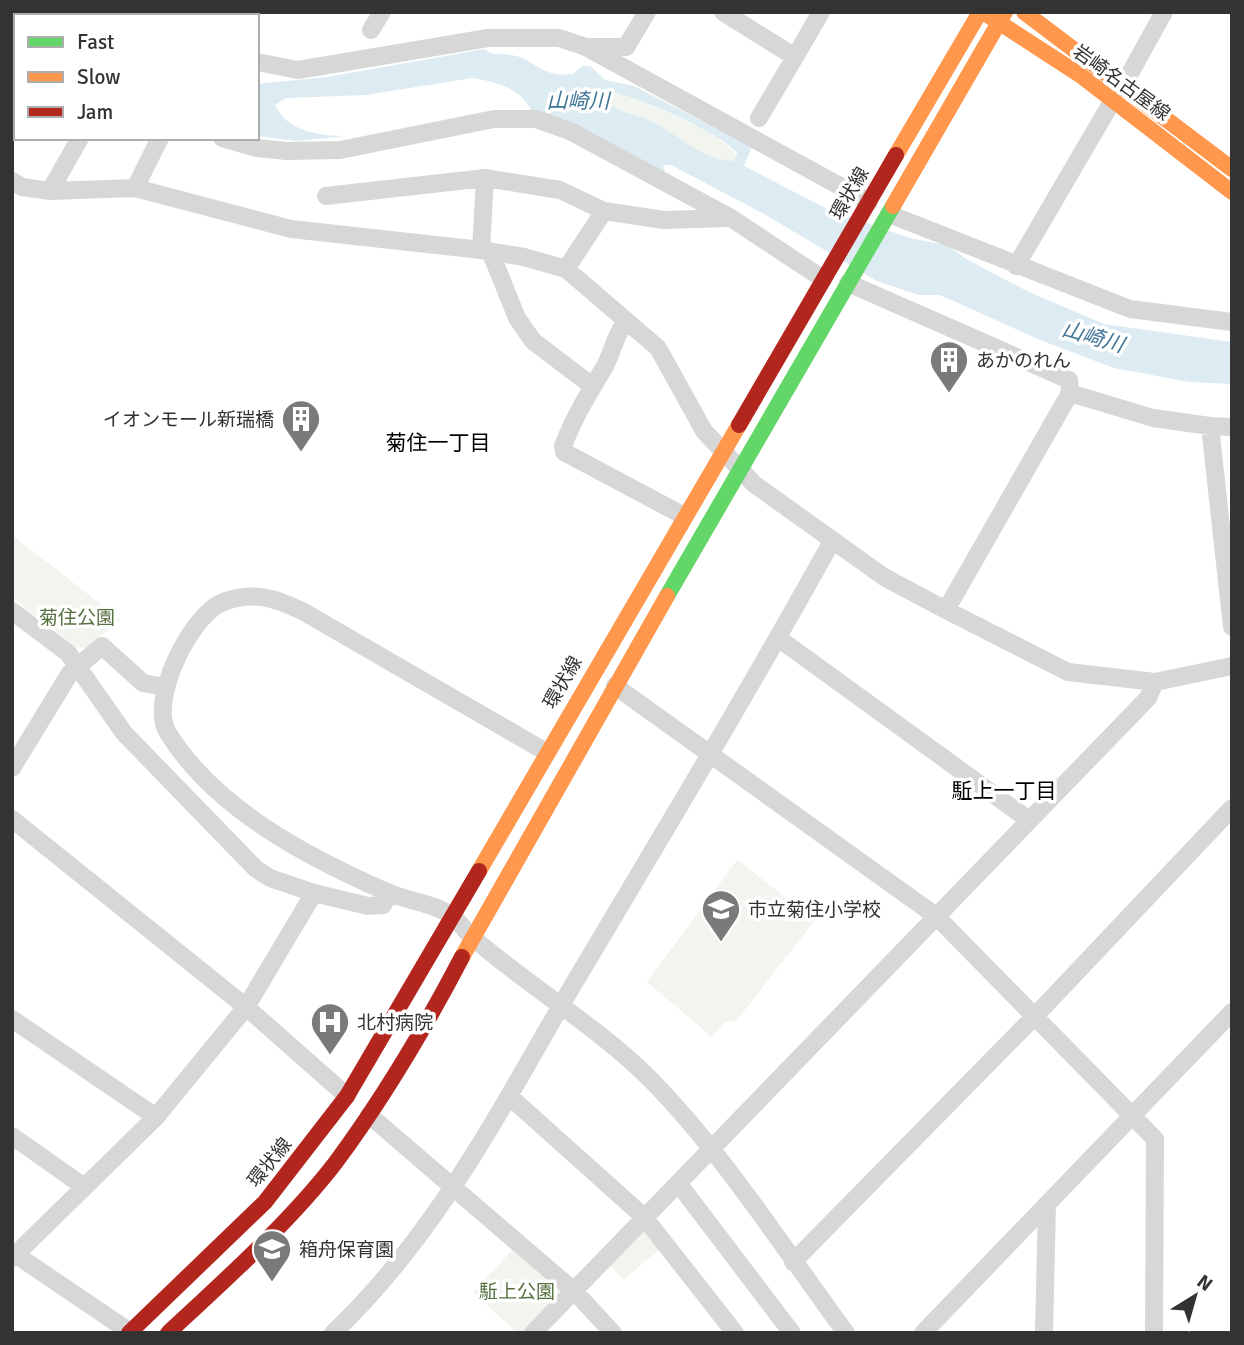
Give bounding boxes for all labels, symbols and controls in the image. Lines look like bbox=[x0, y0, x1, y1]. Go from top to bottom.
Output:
legend bbox=[14, 14, 259, 140]
text: Fast bbox=[77, 29, 114, 55]
street label: 岩崎名古屋線 bbox=[1068, 40, 1175, 126]
text: Slow bbox=[77, 64, 121, 90]
water label: 山崎川 bbox=[547, 88, 611, 114]
text: Jam bbox=[77, 99, 113, 125]
street label: 環状線 bbox=[825, 163, 875, 224]
water label: 山崎川 bbox=[1059, 316, 1129, 359]
building icon: あかのれん bbox=[928, 339, 970, 394]
place label: あかのれん bbox=[976, 349, 1071, 373]
building icon: イオンモール新瑞橋 bbox=[280, 398, 322, 453]
place label: イオンモール新瑞橋 bbox=[103, 408, 274, 432]
district label: 菊住一丁目 bbox=[386, 430, 491, 456]
park label: 菊住公園 bbox=[39, 606, 115, 630]
street label: 環状線 bbox=[538, 652, 588, 713]
district label: 駈上一丁目 bbox=[952, 778, 1057, 804]
school or university icon: 市立菊住小学校 bbox=[700, 888, 742, 943]
place label: 市立菊住小学校 bbox=[748, 898, 881, 922]
hospital icon: 北村病院 bbox=[309, 1001, 351, 1056]
place label: 北村病院 bbox=[357, 1011, 433, 1035]
street label: 環状線 bbox=[243, 1133, 297, 1192]
school or university icon: 箱舟保育園 bbox=[251, 1228, 293, 1283]
place label: 箱舟保育園 bbox=[299, 1238, 394, 1262]
north arrow bbox=[1160, 1261, 1230, 1331]
text: N bbox=[1192, 1270, 1217, 1297]
park label: 駈上公園 bbox=[479, 1280, 555, 1304]

